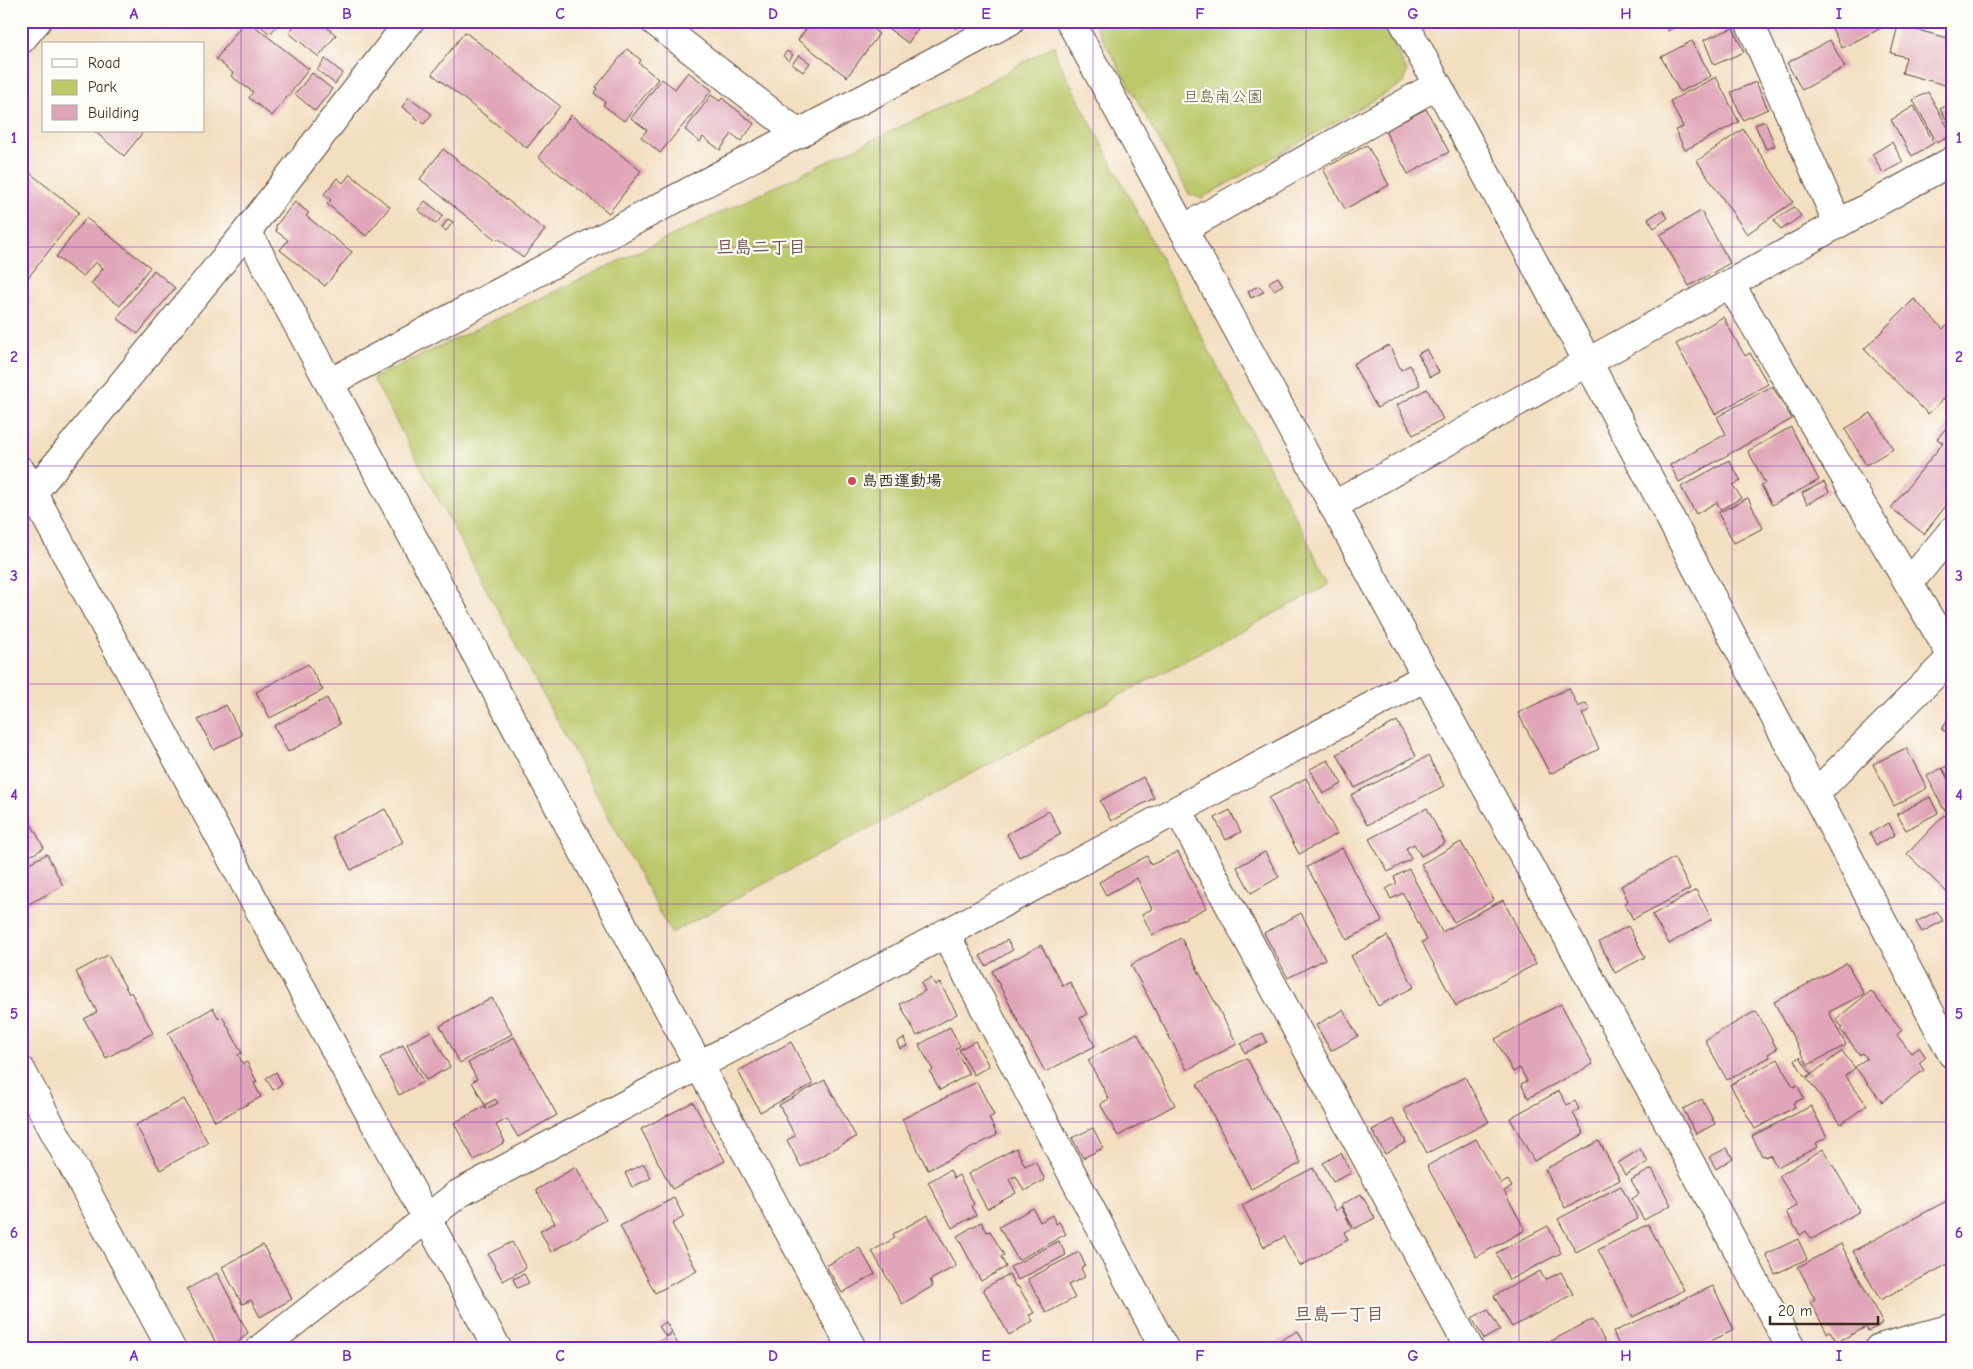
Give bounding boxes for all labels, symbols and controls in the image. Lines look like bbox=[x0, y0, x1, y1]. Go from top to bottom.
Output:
text: A bbox=[130, 5, 139, 23]
text: B bbox=[342, 5, 352, 23]
text: C bbox=[555, 5, 565, 23]
text: D bbox=[768, 5, 778, 23]
text: E bbox=[981, 5, 991, 23]
text: F bbox=[1195, 5, 1205, 23]
text: G bbox=[1407, 5, 1419, 23]
text: H bbox=[1620, 5, 1632, 23]
text: I bbox=[1836, 5, 1842, 23]
legend bbox=[42, 42, 205, 132]
text: Road bbox=[88, 54, 120, 72]
text: Park bbox=[88, 78, 117, 96]
park label: 旦島南公園 bbox=[1183, 88, 1263, 106]
text: Building bbox=[88, 104, 139, 122]
text: 1 bbox=[11, 129, 17, 147]
text: 1 bbox=[1956, 129, 1962, 147]
district label: 旦島二丁目 bbox=[716, 237, 806, 258]
text: 2 bbox=[10, 348, 18, 366]
text: 2 bbox=[1955, 348, 1963, 366]
place label: 島西運動場 bbox=[862, 472, 942, 490]
marker: 島西運動場 bbox=[846, 475, 858, 487]
text: 3 bbox=[10, 567, 18, 585]
text: 3 bbox=[1955, 567, 1963, 585]
text: 4 bbox=[10, 786, 18, 804]
text: 4 bbox=[1955, 786, 1963, 804]
text: 5 bbox=[10, 1005, 18, 1023]
text: 5 bbox=[1955, 1005, 1963, 1023]
text: 6 bbox=[10, 1224, 18, 1242]
text: 6 bbox=[1955, 1224, 1963, 1242]
scale bar bbox=[1770, 1294, 1878, 1326]
text: 20 m bbox=[1778, 1302, 1812, 1320]
district label: 旦島一丁目 bbox=[1294, 1304, 1384, 1325]
text: A bbox=[130, 1347, 139, 1365]
text: B bbox=[342, 1347, 352, 1365]
text: C bbox=[555, 1347, 565, 1365]
text: D bbox=[768, 1347, 778, 1365]
text: E bbox=[981, 1347, 991, 1365]
text: F bbox=[1195, 1347, 1205, 1365]
text: G bbox=[1407, 1347, 1419, 1365]
text: H bbox=[1620, 1347, 1632, 1365]
text: I bbox=[1836, 1347, 1842, 1365]

